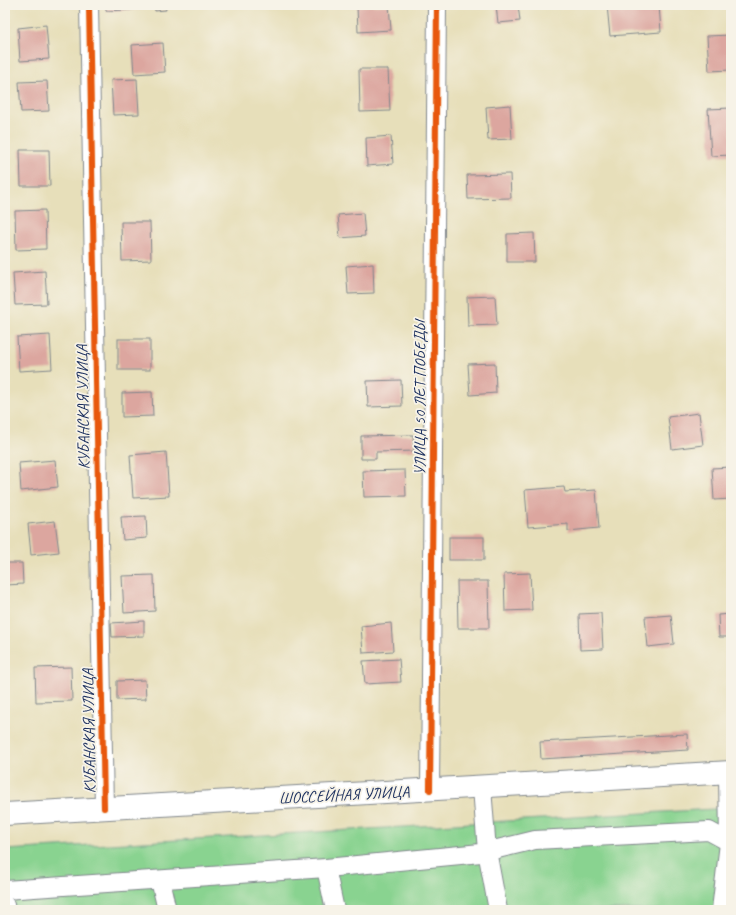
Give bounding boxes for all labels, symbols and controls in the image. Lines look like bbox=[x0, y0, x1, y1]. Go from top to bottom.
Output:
street label: УЛИЦА 50 ЛЕТ ПОБЕДЫ bbox=[410, 317, 430, 475]
street label: КУБАНСКАЯ УЛИЦА bbox=[72, 344, 94, 469]
street label: КУБАНСКАЯ УЛИЦА bbox=[78, 668, 100, 793]
street label: ШОССЕЙНАЯ УЛИЦА bbox=[278, 782, 411, 808]

